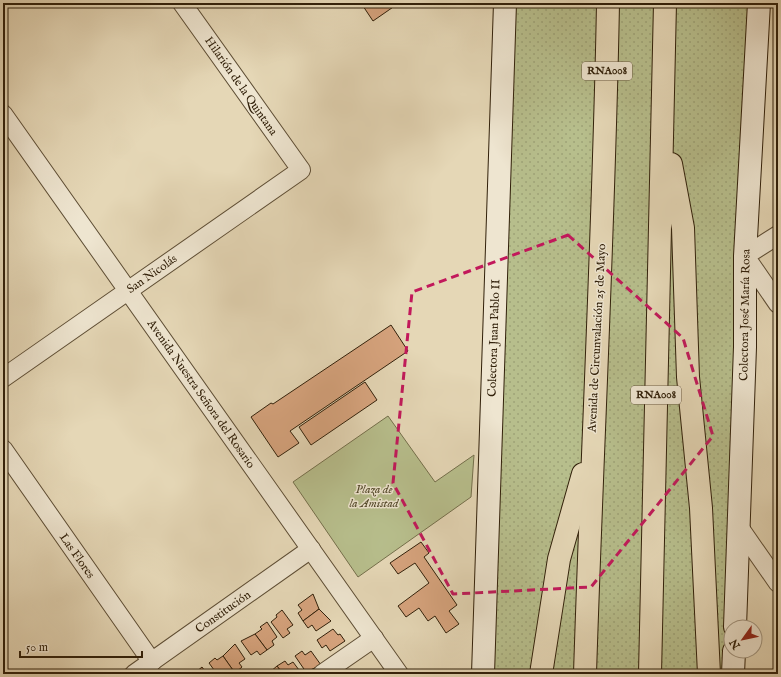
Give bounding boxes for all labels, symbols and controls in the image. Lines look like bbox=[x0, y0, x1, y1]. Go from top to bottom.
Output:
street label: Hilarión de la Quintana bbox=[201, 34, 281, 139]
road number: RNA008 bbox=[582, 62, 632, 80]
street label: Avenida de Circunvalación 25 de Mayo bbox=[585, 243, 609, 434]
street label: Colectora José María Rosa bbox=[736, 248, 755, 381]
street label: San Nicolás bbox=[124, 251, 180, 297]
street label: Colectora Juan Pablo II bbox=[484, 279, 505, 397]
street label: Avenida Nuestra Señora del Rosario bbox=[143, 316, 259, 472]
road number: RNA008 bbox=[631, 386, 681, 404]
park label: Plaza de la Amistad bbox=[350, 482, 400, 511]
street label: Las Flores bbox=[56, 530, 98, 582]
street label: Constitución bbox=[192, 587, 254, 637]
north arrow bbox=[723, 619, 763, 659]
scale bar bbox=[20, 633, 142, 659]
text: N bbox=[727, 636, 744, 653]
text: 50 m bbox=[26, 640, 48, 655]

